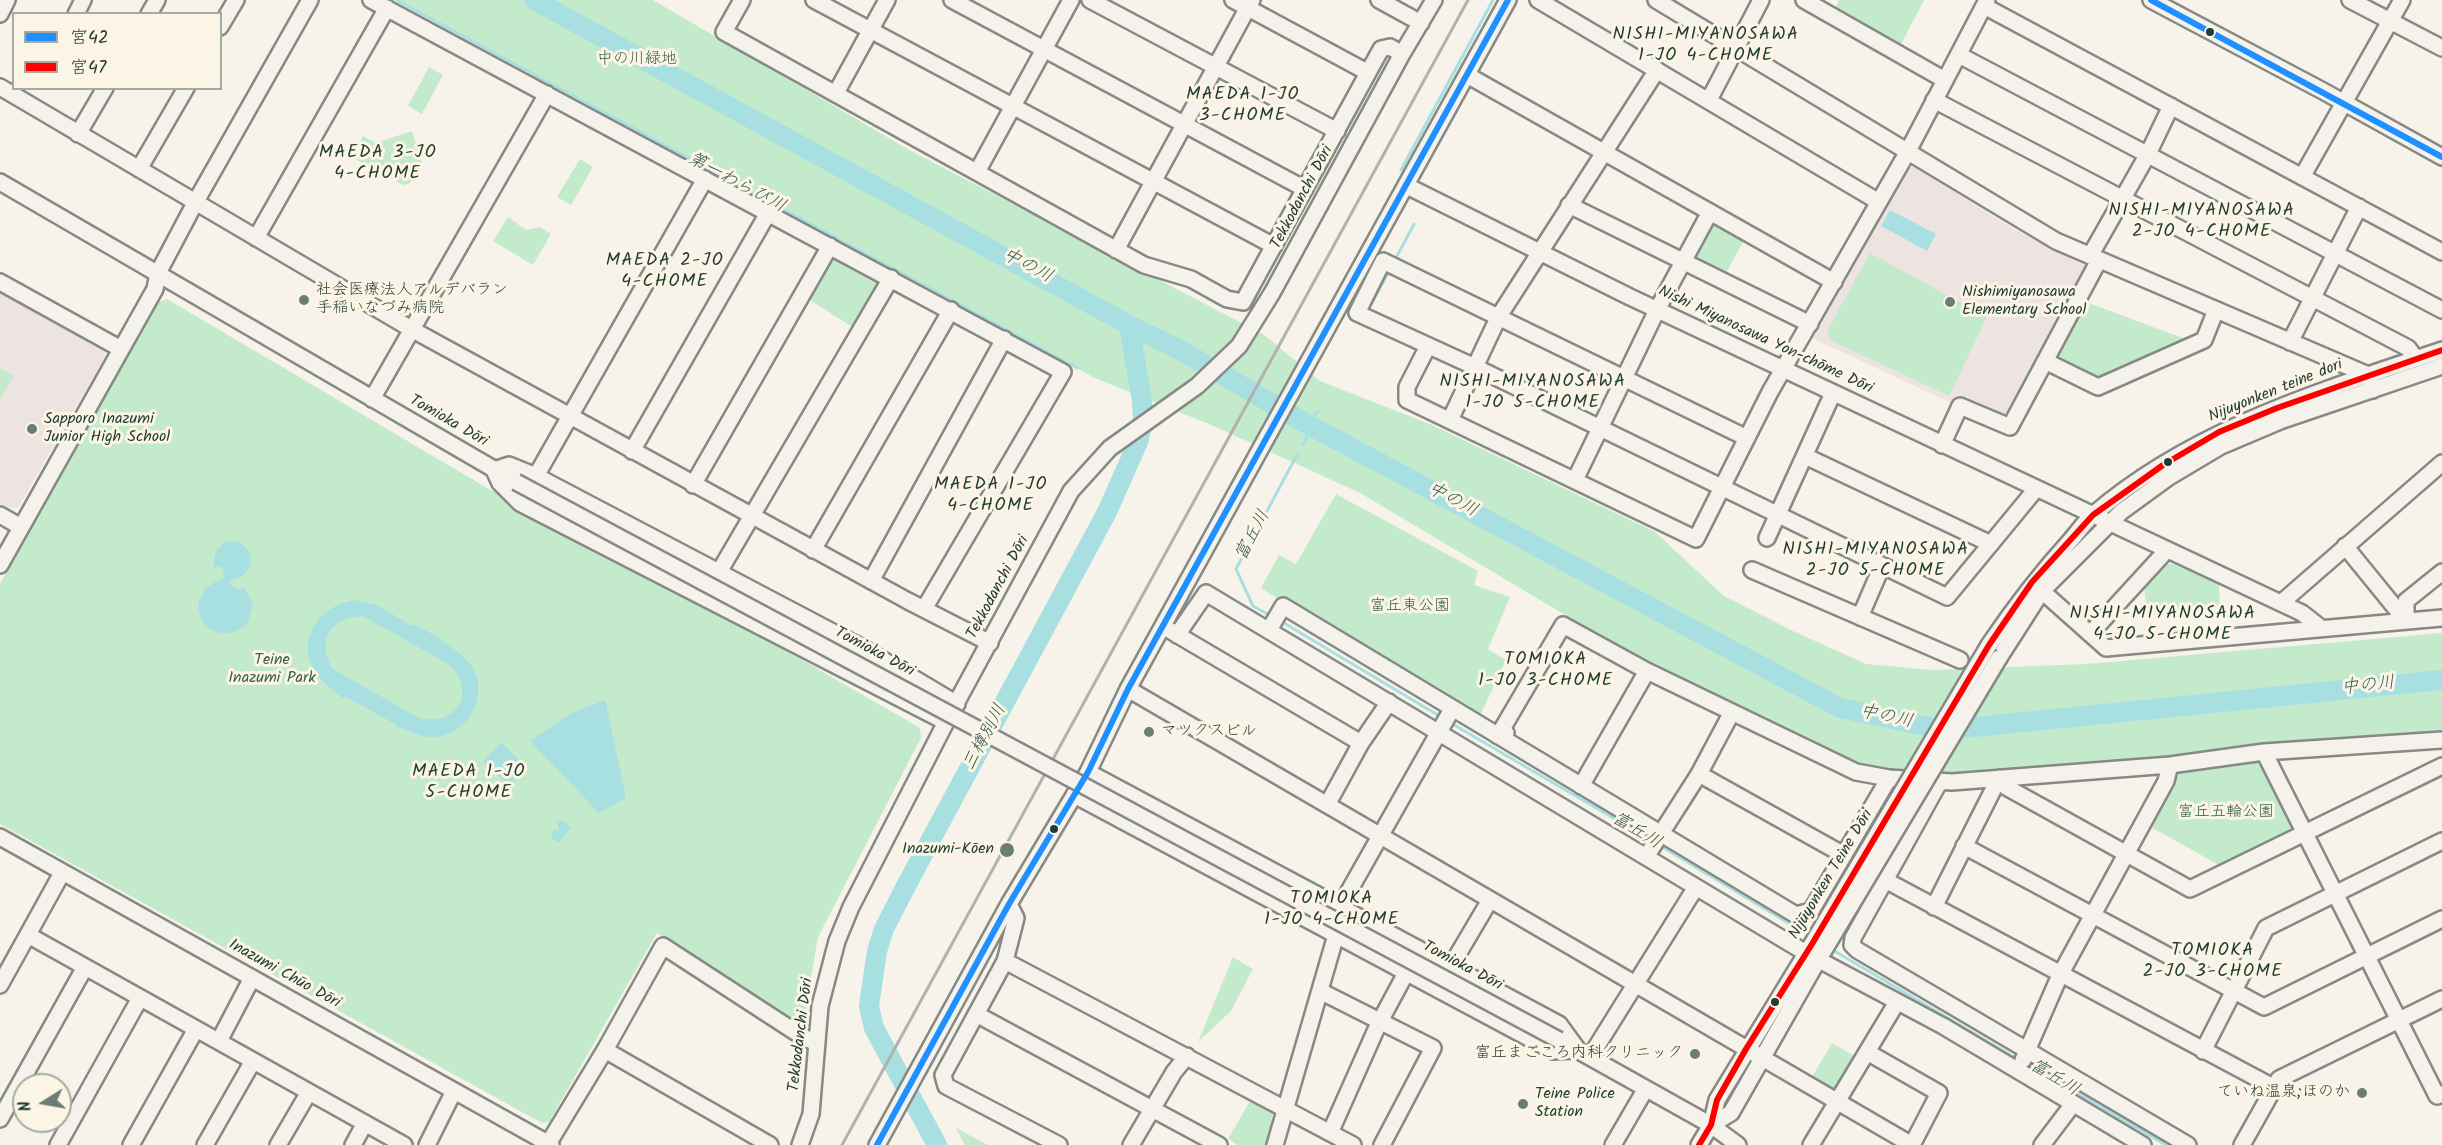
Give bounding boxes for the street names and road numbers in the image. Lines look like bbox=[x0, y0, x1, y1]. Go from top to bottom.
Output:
street label: Tekkodanchi Dōri bbox=[1268, 143, 1338, 253]
street label: Nishi Miyanosawa Yon-chōme Dōri bbox=[1655, 283, 1875, 399]
street label: Nijuyonken teine dori bbox=[2206, 356, 2346, 428]
street label: Tomioka Dōri bbox=[405, 392, 491, 452]
street label: Tekkodanchi Dōri bbox=[964, 533, 1034, 643]
street label: Tomioka Dōri bbox=[831, 624, 917, 682]
street label: Nijūyonken Teine Dōri bbox=[1786, 807, 1878, 943]
street label: Inazumi Chūo Dōri bbox=[225, 936, 343, 1014]
street label: Tomioka Dōri bbox=[1419, 938, 1505, 996]
street label: Tekkodanchi Dōri bbox=[785, 977, 819, 1093]

